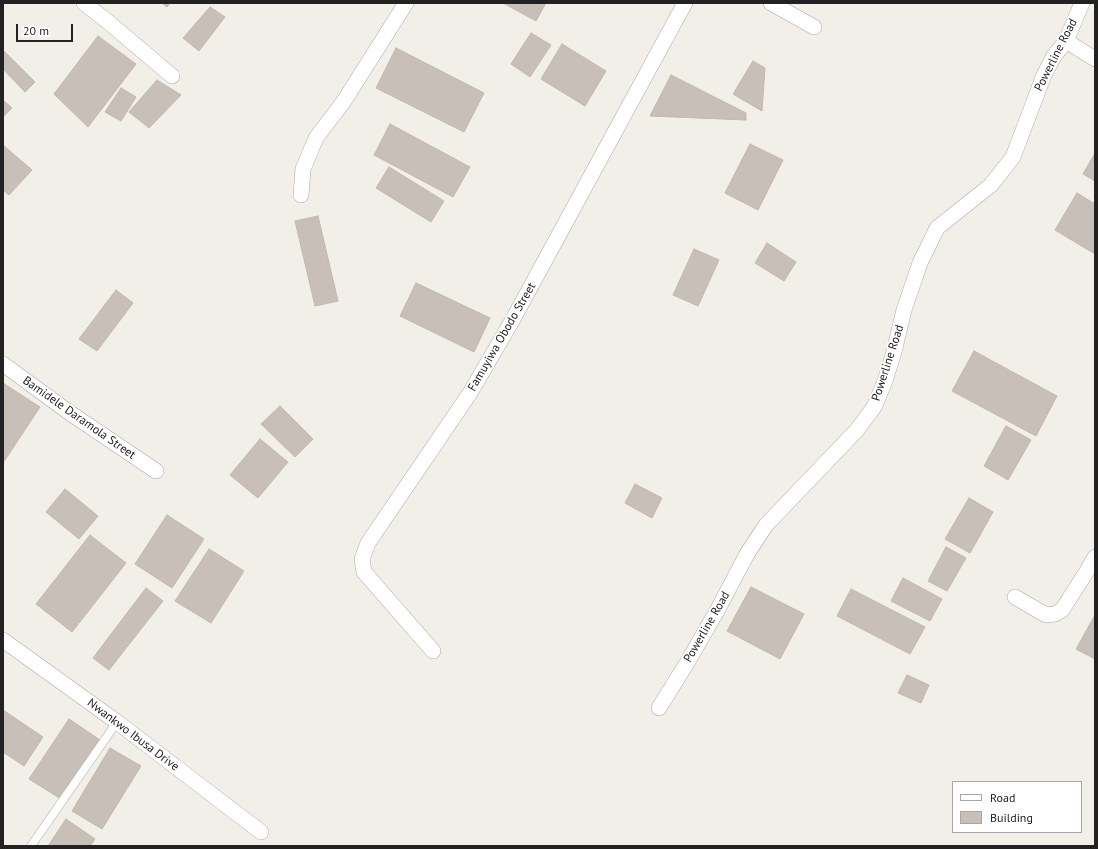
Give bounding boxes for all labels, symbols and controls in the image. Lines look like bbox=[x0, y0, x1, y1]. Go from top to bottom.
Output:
scale bar bbox=[18, 16, 75, 42]
street label: Powerline Road bbox=[1032, 16, 1080, 94]
text: 20 m bbox=[23, 23, 49, 38]
street label: Famuyiwa Obodo Street bbox=[465, 280, 539, 394]
street label: Powerline Road bbox=[869, 323, 907, 403]
street label: Bamidele Daramola Street bbox=[20, 374, 138, 462]
street label: Powerline Road bbox=[681, 589, 733, 665]
street label: Nwankwo Ibusa Drive bbox=[84, 696, 182, 774]
legend bbox=[952, 781, 1082, 833]
text: Road bbox=[990, 790, 1015, 805]
text: Building bbox=[990, 810, 1033, 825]

